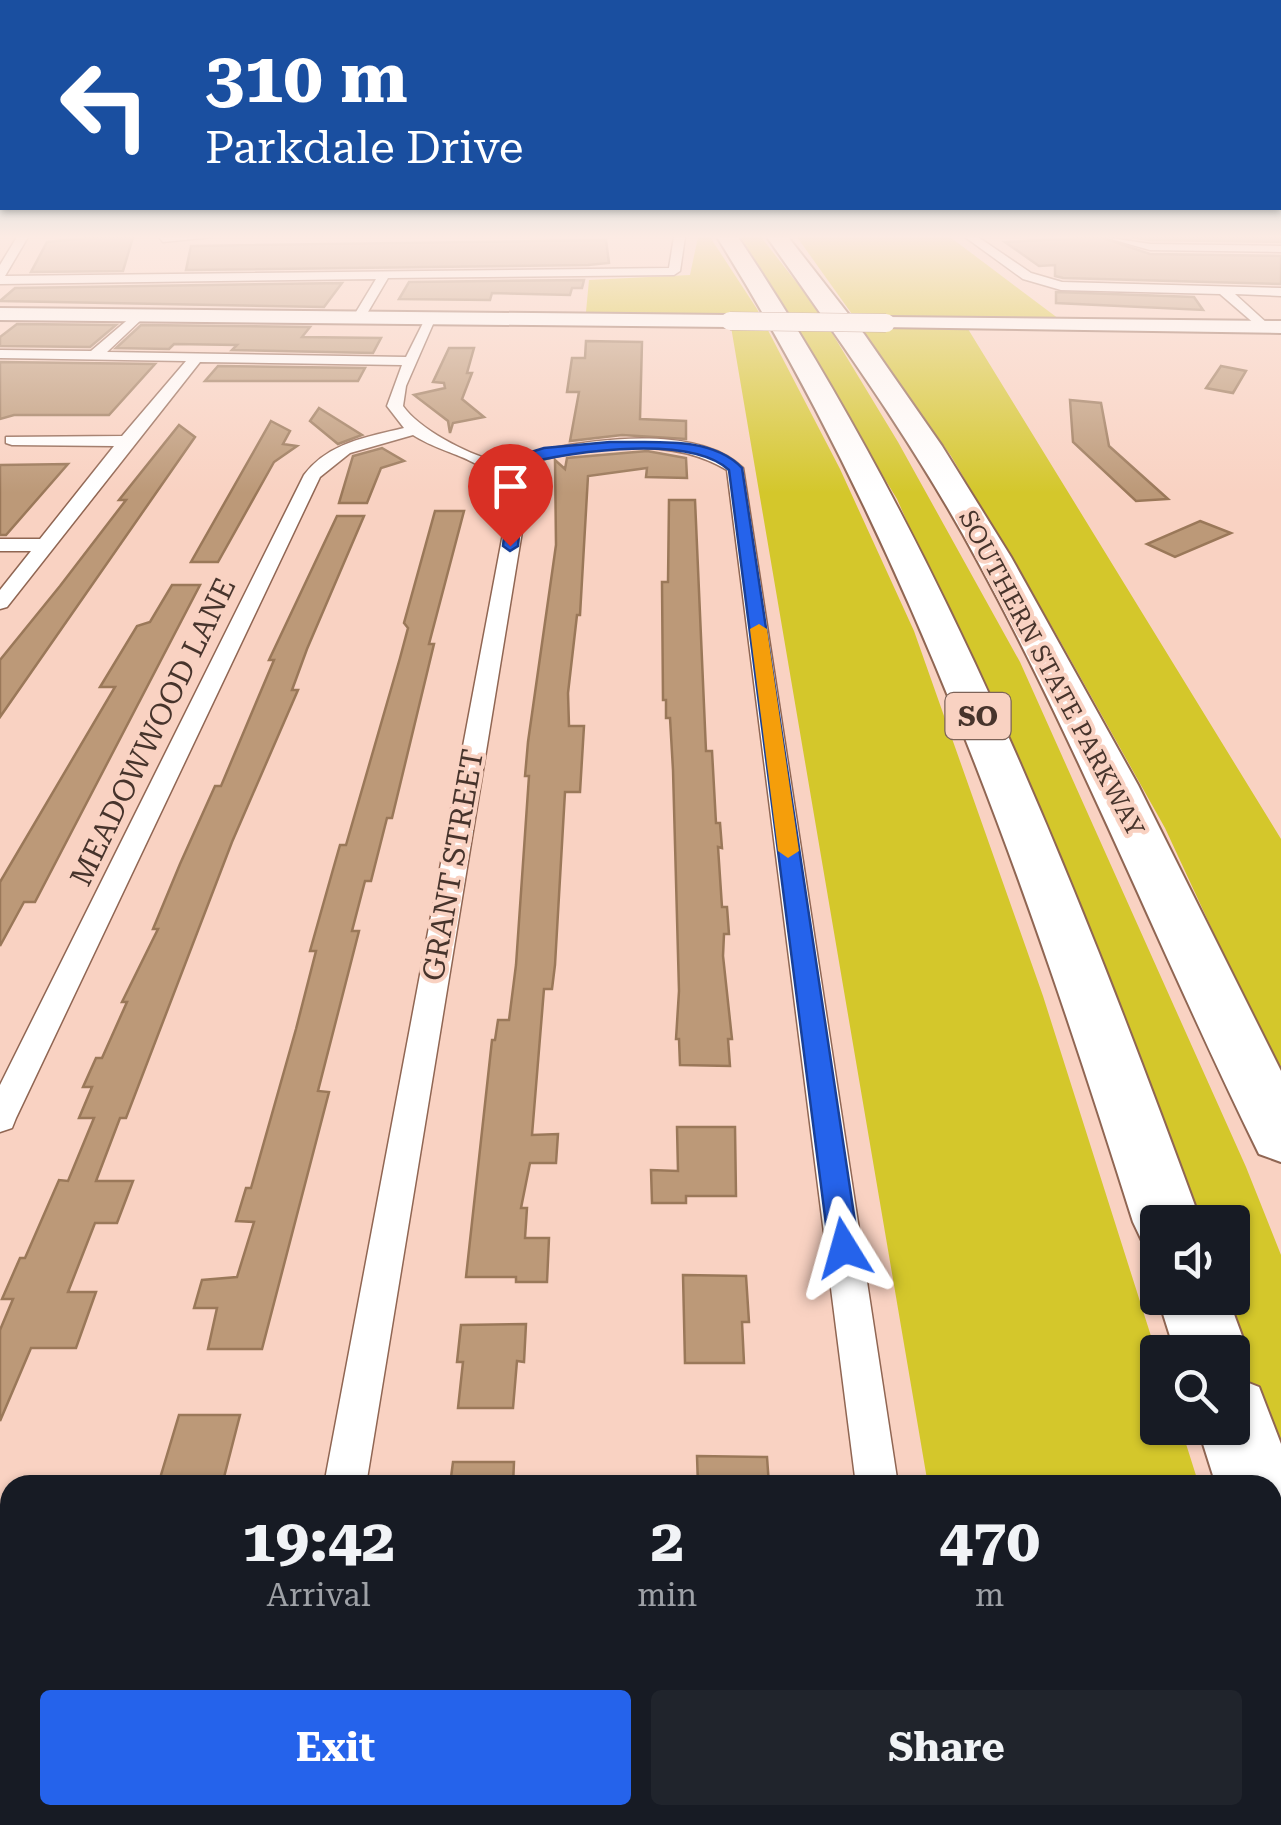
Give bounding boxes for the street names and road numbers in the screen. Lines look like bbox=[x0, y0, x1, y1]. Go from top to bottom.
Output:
street label: SOUTHERN STATE PARKWAY bbox=[953, 505, 1151, 841]
street label: MEADOWWOOD LANE bbox=[63, 572, 242, 891]
road number: SO bbox=[946, 693, 1010, 739]
street label: GRANT STREET bbox=[415, 746, 490, 983]

